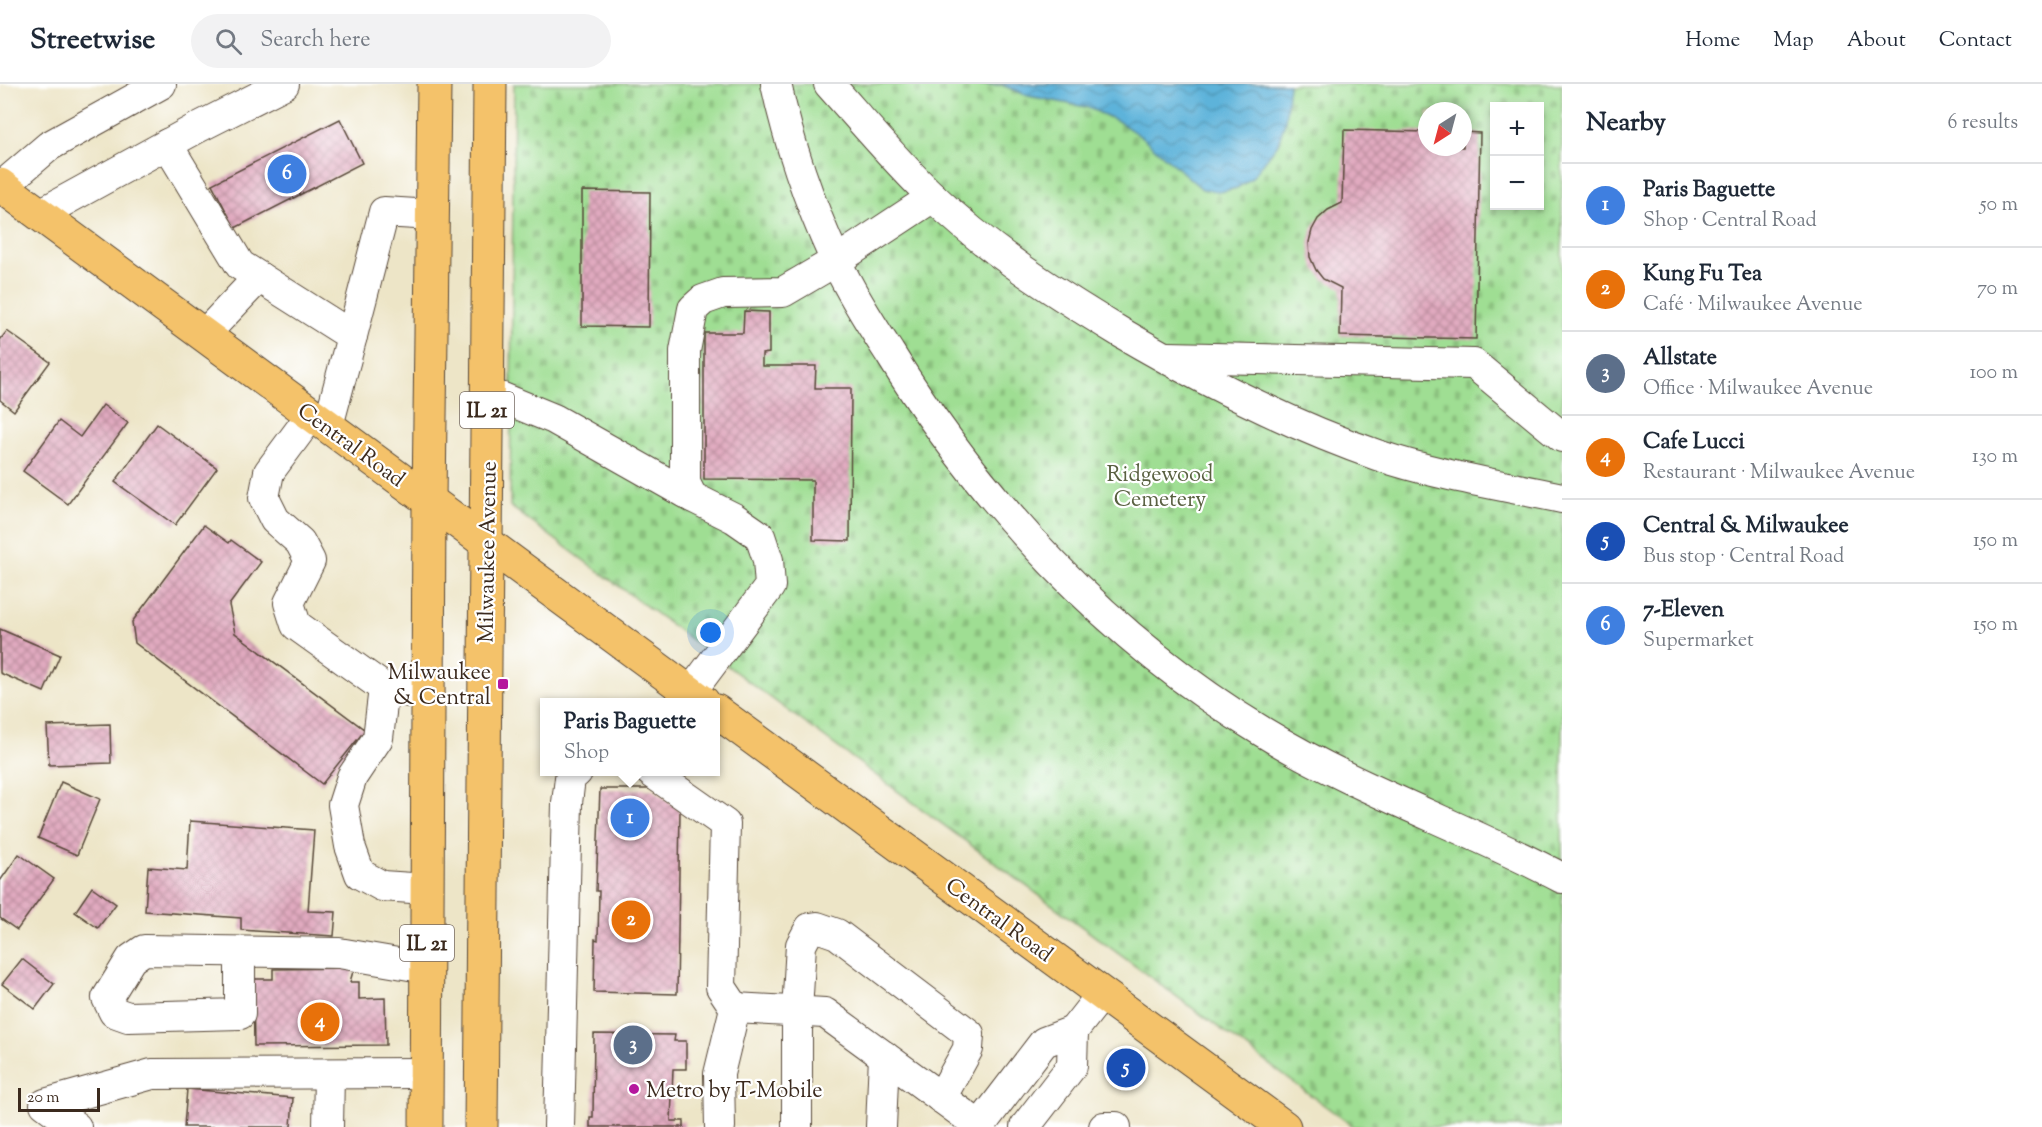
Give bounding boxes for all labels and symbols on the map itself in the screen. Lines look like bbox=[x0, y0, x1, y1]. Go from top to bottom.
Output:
north arrow bbox=[1418, 102, 1472, 156]
pin: 6 bbox=[268, 152, 306, 196]
road number: IL 21 bbox=[460, 392, 514, 428]
street label: Central Road bbox=[290, 396, 411, 497]
park label: Ridgewood Cemetery bbox=[1106, 460, 1214, 517]
street label: Milwaukee Avenue bbox=[471, 461, 507, 643]
your location bbox=[696, 618, 725, 647]
place label: Milwaukee & Central bbox=[388, 658, 491, 715]
marker: Milwaukee & Central bbox=[496, 677, 510, 691]
pin: 1 bbox=[610, 796, 650, 840]
street label: Central Road bbox=[938, 871, 1059, 972]
pin: 2 bbox=[612, 898, 650, 942]
road number: IL 21 bbox=[400, 925, 454, 961]
pin: 4 bbox=[300, 1000, 340, 1044]
pin: 3 bbox=[614, 1022, 652, 1068]
pin: 5 bbox=[1106, 1046, 1146, 1090]
place label: Metro by T-Mobile bbox=[646, 1076, 822, 1108]
marker: Metro by T-Mobile bbox=[627, 1082, 641, 1096]
scale bar bbox=[18, 1085, 100, 1112]

